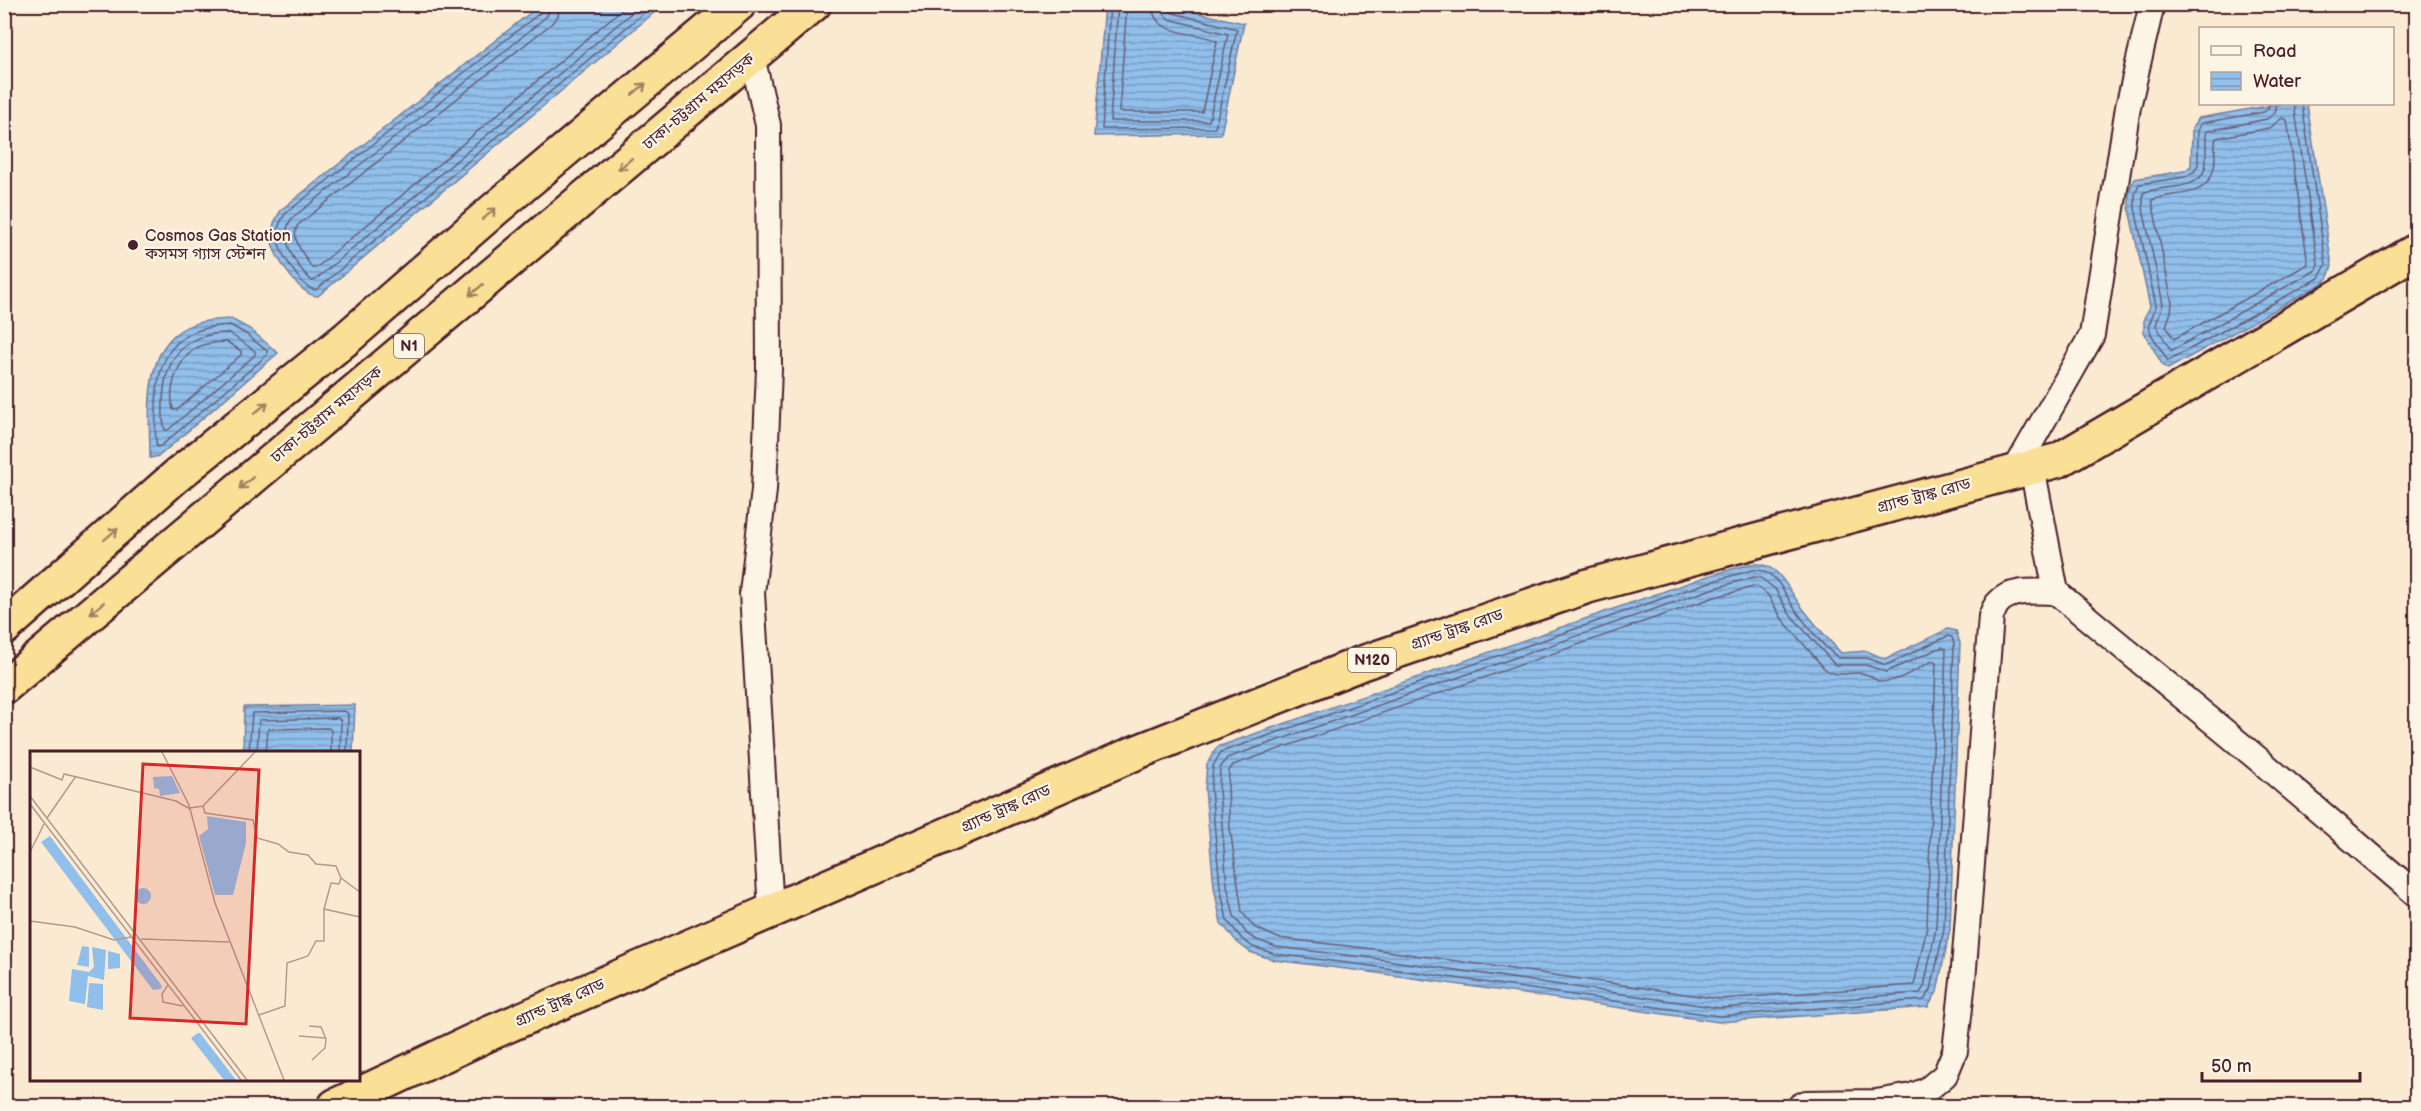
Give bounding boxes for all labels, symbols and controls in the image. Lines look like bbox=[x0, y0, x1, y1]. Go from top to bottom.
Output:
legend bbox=[2199, 27, 2394, 105]
text: Road bbox=[2253, 41, 2297, 62]
street label: ঢাকা-চট্টগ্রাম মহাসড়ক bbox=[638, 48, 760, 155]
text: Water bbox=[2253, 71, 2301, 92]
one-way arrow bbox=[631, 82, 646, 96]
one-way arrow bbox=[618, 157, 633, 171]
one-way arrow bbox=[481, 207, 496, 221]
place label: Cosmos Gas Station কসমস গ্যাস স্টেশন bbox=[144, 227, 291, 264]
marker: Cosmos Gas Station কসমস গ্যাস স্টেশন bbox=[126, 238, 140, 252]
one-way arrow bbox=[468, 283, 484, 296]
road number: N1 bbox=[394, 334, 424, 358]
street label: ঢাকা-চট্টগ্রাম মহাসড়ক bbox=[266, 361, 388, 468]
one-way arrow bbox=[252, 402, 268, 415]
street label: গ্র্যান্ড ট্রাঙ্ক রোড bbox=[1875, 473, 1974, 518]
one-way arrow bbox=[239, 476, 254, 490]
one-way arrow bbox=[104, 527, 119, 541]
one-way arrow bbox=[89, 602, 105, 615]
street label: গ্র্যান্ড ট্রাঙ্ক রোড bbox=[1408, 604, 1506, 655]
road number: N120 bbox=[1348, 648, 1396, 672]
inset map bbox=[30, 751, 360, 1081]
street label: গ্র্যান্ড ট্রাঙ্ক রোড bbox=[958, 780, 1054, 837]
street label: গ্র্যান্ড ট্রাঙ্ক রোড bbox=[512, 974, 608, 1031]
scale bar bbox=[2202, 1045, 2360, 1083]
text: 50 m bbox=[2211, 1056, 2252, 1077]

